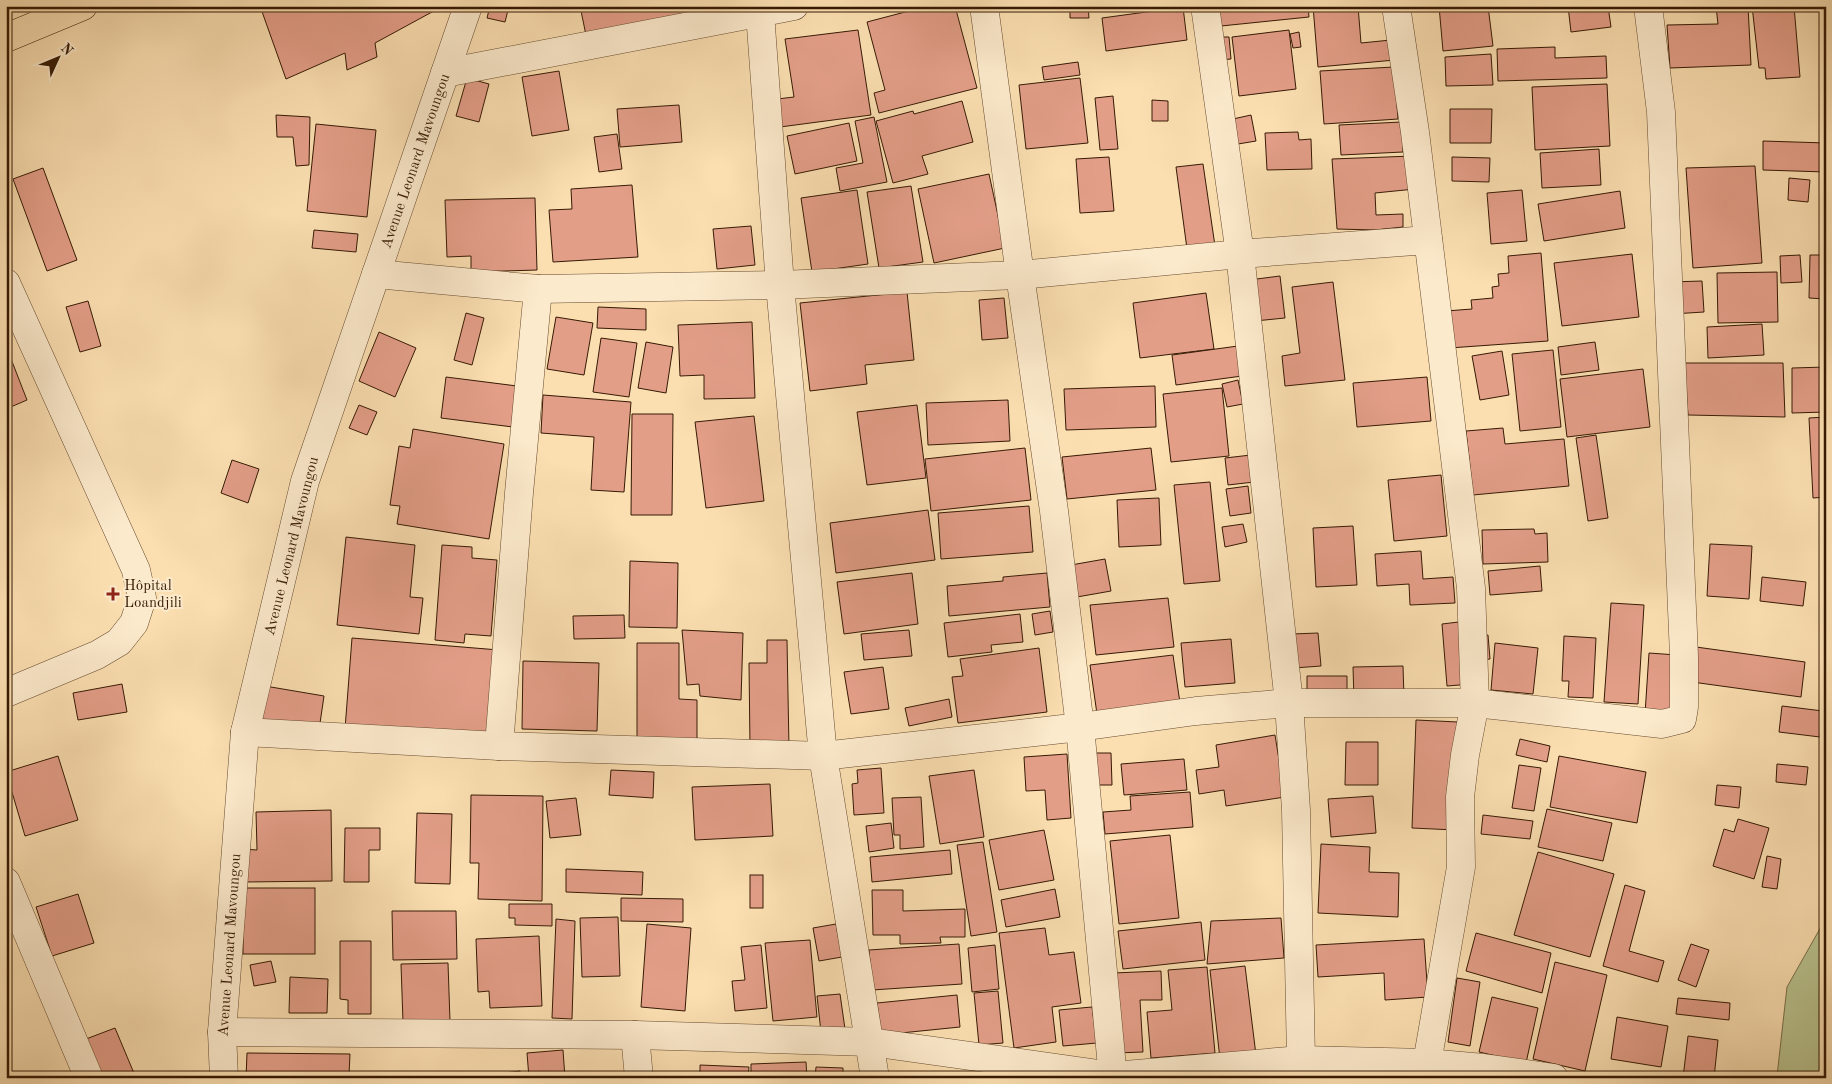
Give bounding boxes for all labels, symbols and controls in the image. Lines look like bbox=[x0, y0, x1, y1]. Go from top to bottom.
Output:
north arrow bbox=[32, 32, 82, 82]
text: N bbox=[58, 41, 76, 59]
street label: Avenue Leonard Mavoungou bbox=[379, 72, 453, 251]
street label: Avenue Leonard Mavoungou bbox=[263, 455, 322, 637]
place label: Hôpital Loandjili bbox=[124, 579, 182, 611]
marker: Hôpital Loandjili bbox=[106, 587, 120, 601]
street label: Avenue Leonard Mavoungou bbox=[217, 853, 244, 1037]

